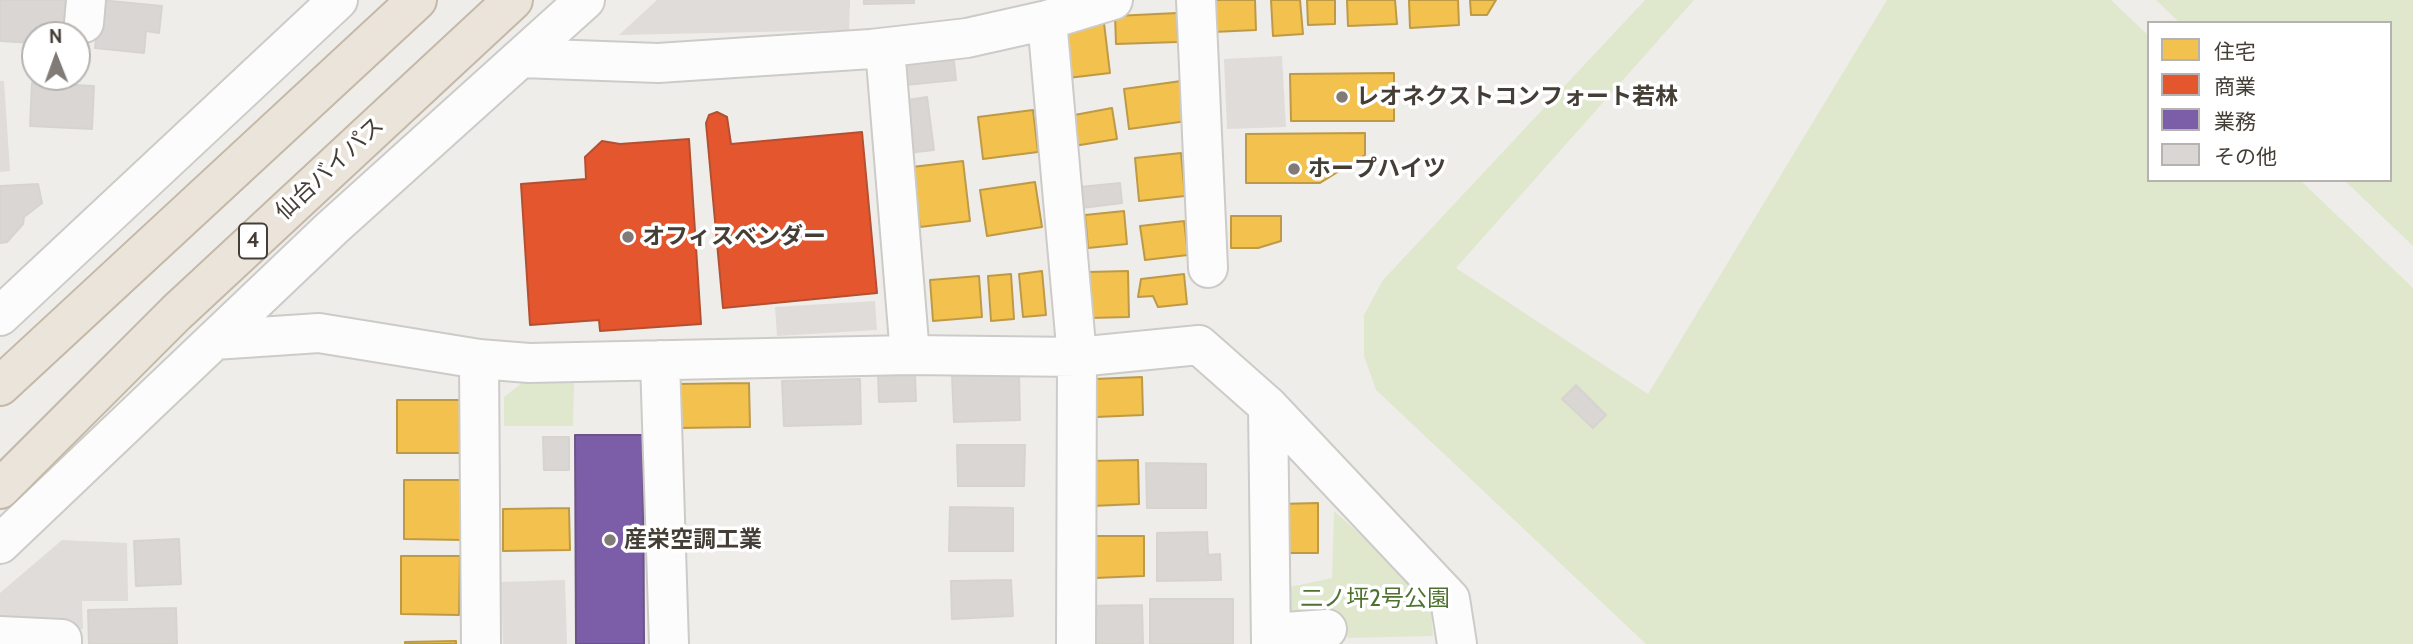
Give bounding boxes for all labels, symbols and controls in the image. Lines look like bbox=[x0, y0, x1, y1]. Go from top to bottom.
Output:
north arrow bbox=[21, 21, 91, 91]
legend bbox=[2147, 21, 2392, 182]
text: N bbox=[49, 25, 63, 48]
text: 住宅 bbox=[2214, 39, 2256, 64]
text: 商業 bbox=[2214, 74, 2256, 99]
place label: レオネクストコンフォート若林 bbox=[1356, 83, 1678, 111]
marker: レオネクストコンフォート若林 bbox=[1334, 89, 1350, 105]
text: 業務 bbox=[2214, 109, 2256, 134]
street label: 仙台バイパス bbox=[270, 112, 390, 226]
text: その他 bbox=[2214, 144, 2277, 169]
place label: ホープハイツ bbox=[1308, 155, 1446, 183]
marker: ホープハイツ bbox=[1286, 161, 1302, 177]
place label: オフィスベンダー bbox=[642, 223, 826, 251]
road number: 4 bbox=[239, 224, 267, 258]
marker: オフィスベンダー bbox=[620, 229, 636, 245]
place label: 産栄空調工業 bbox=[624, 526, 762, 554]
marker: 産栄空調工業 bbox=[602, 532, 618, 548]
park label: 二ノ坪2号公園 bbox=[1300, 585, 1450, 613]

